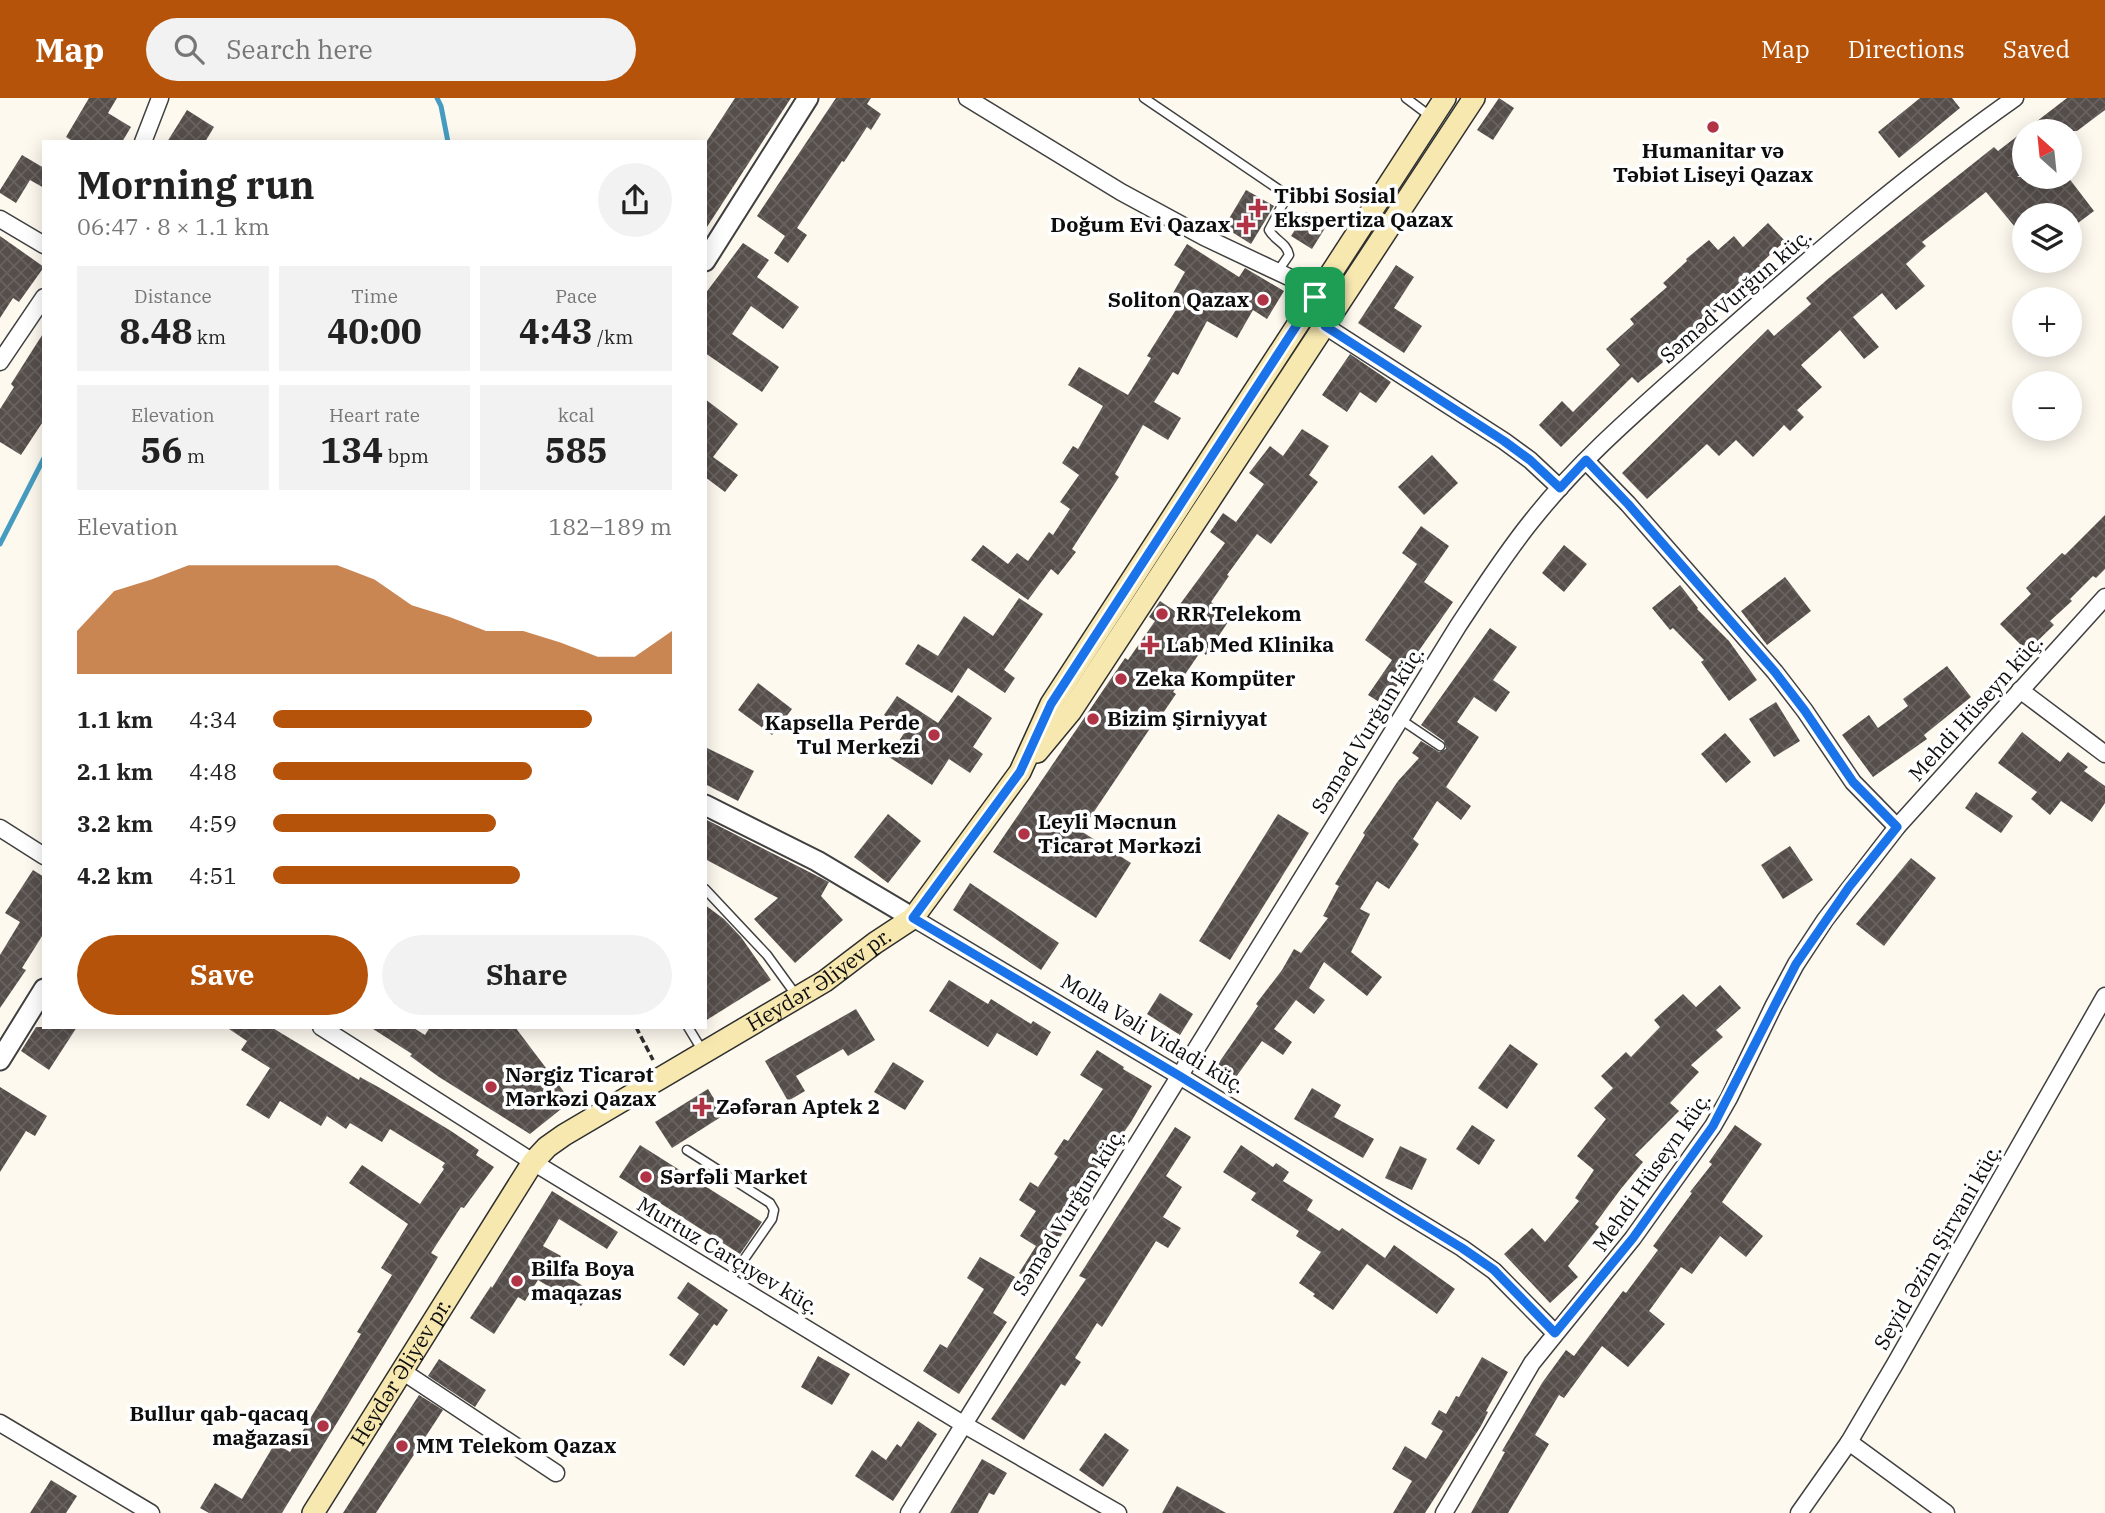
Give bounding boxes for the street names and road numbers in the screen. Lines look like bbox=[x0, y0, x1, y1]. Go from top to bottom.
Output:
street label: Səməd Vurğun küç. bbox=[1654, 222, 1817, 369]
street label: Mehdi Hüseyn küç. bbox=[1902, 628, 2049, 787]
street label: Səməd Vurğun küç. bbox=[1304, 640, 1430, 818]
street label: Heydər Əliyev pr. bbox=[741, 921, 896, 1037]
street label: Molla Vəli Vidadi küç. bbox=[1056, 967, 1251, 1099]
street label: Mehdi Hüseyn küç. bbox=[1586, 1086, 1717, 1257]
street label: Səməd Vurğun küç. bbox=[1005, 1122, 1131, 1300]
street label: Seyid Əzim Şirvani küç. bbox=[1867, 1139, 2008, 1354]
street label: Murtuz Carçıyev küç. bbox=[632, 1190, 825, 1321]
street label: Heydər Əliyev pr. bbox=[344, 1293, 457, 1451]

